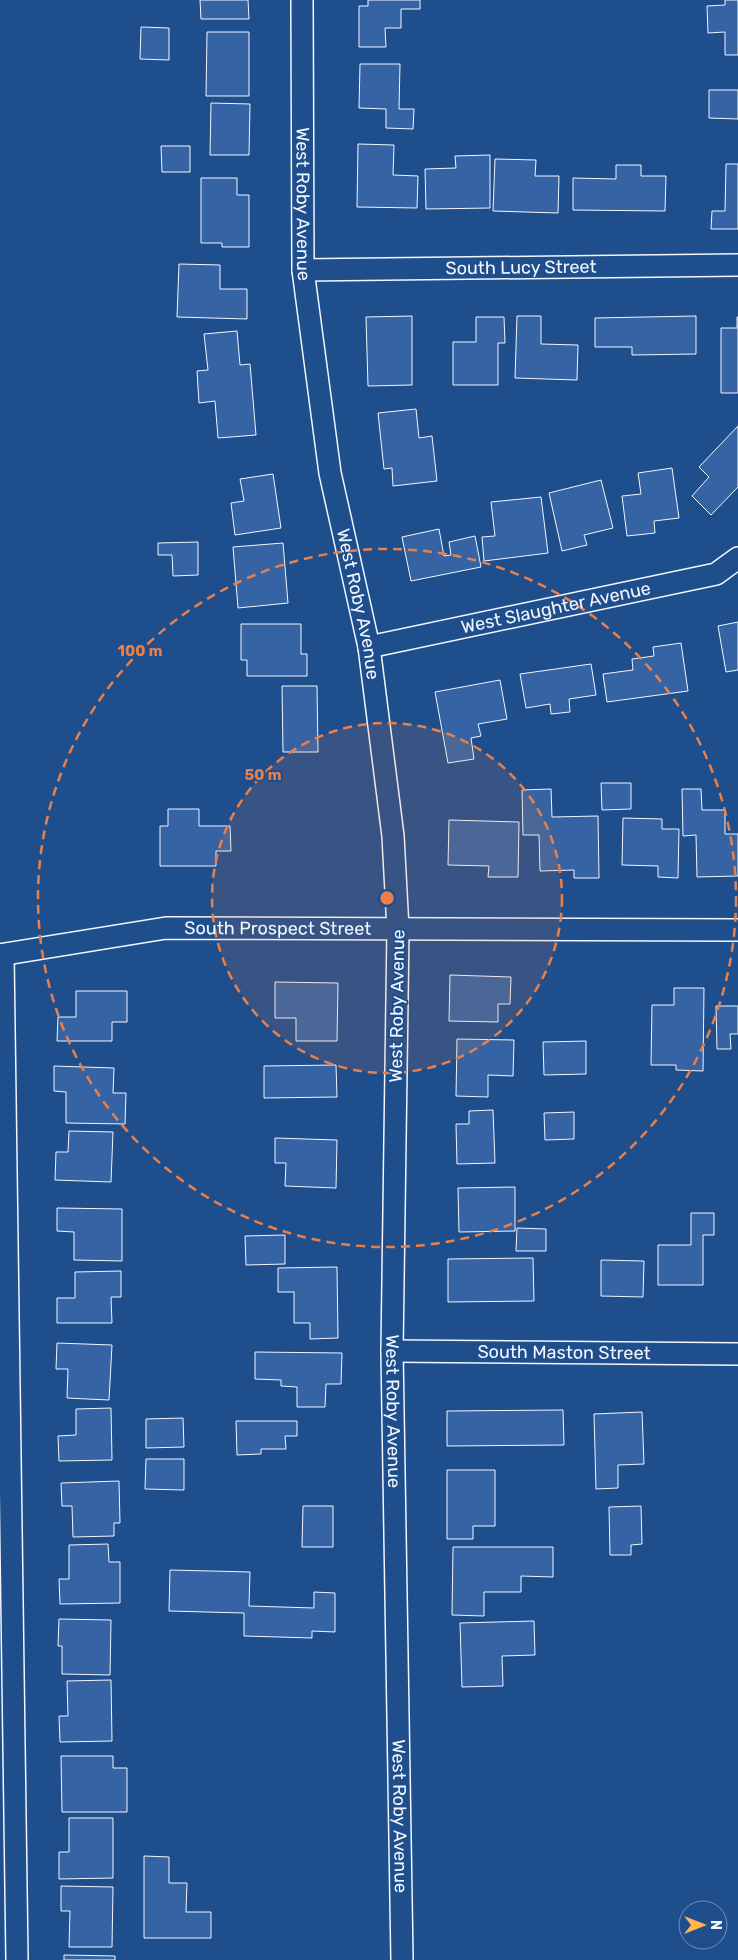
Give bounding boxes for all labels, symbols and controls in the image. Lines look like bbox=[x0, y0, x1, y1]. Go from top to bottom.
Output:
street label: West Roby Avenue bbox=[291, 127, 315, 282]
street label: South Lucy Street bbox=[445, 256, 597, 279]
street label: West Roby Avenue bbox=[332, 527, 384, 681]
street label: West Slaughter Avenue bbox=[459, 577, 653, 638]
text: 100 m bbox=[118, 642, 162, 660]
text: 50 m bbox=[245, 766, 281, 784]
centre of rings bbox=[378, 889, 396, 907]
street label: South Prospect Street bbox=[184, 917, 371, 940]
street label: West Roby Avenue bbox=[385, 929, 409, 1083]
street label: West Roby Avenue bbox=[381, 1334, 405, 1488]
street label: South Maston Street bbox=[477, 1341, 651, 1364]
street label: West Roby Avenue bbox=[387, 1739, 412, 1893]
north arrow bbox=[678, 1900, 728, 1950]
text: N bbox=[707, 1920, 724, 1930]

